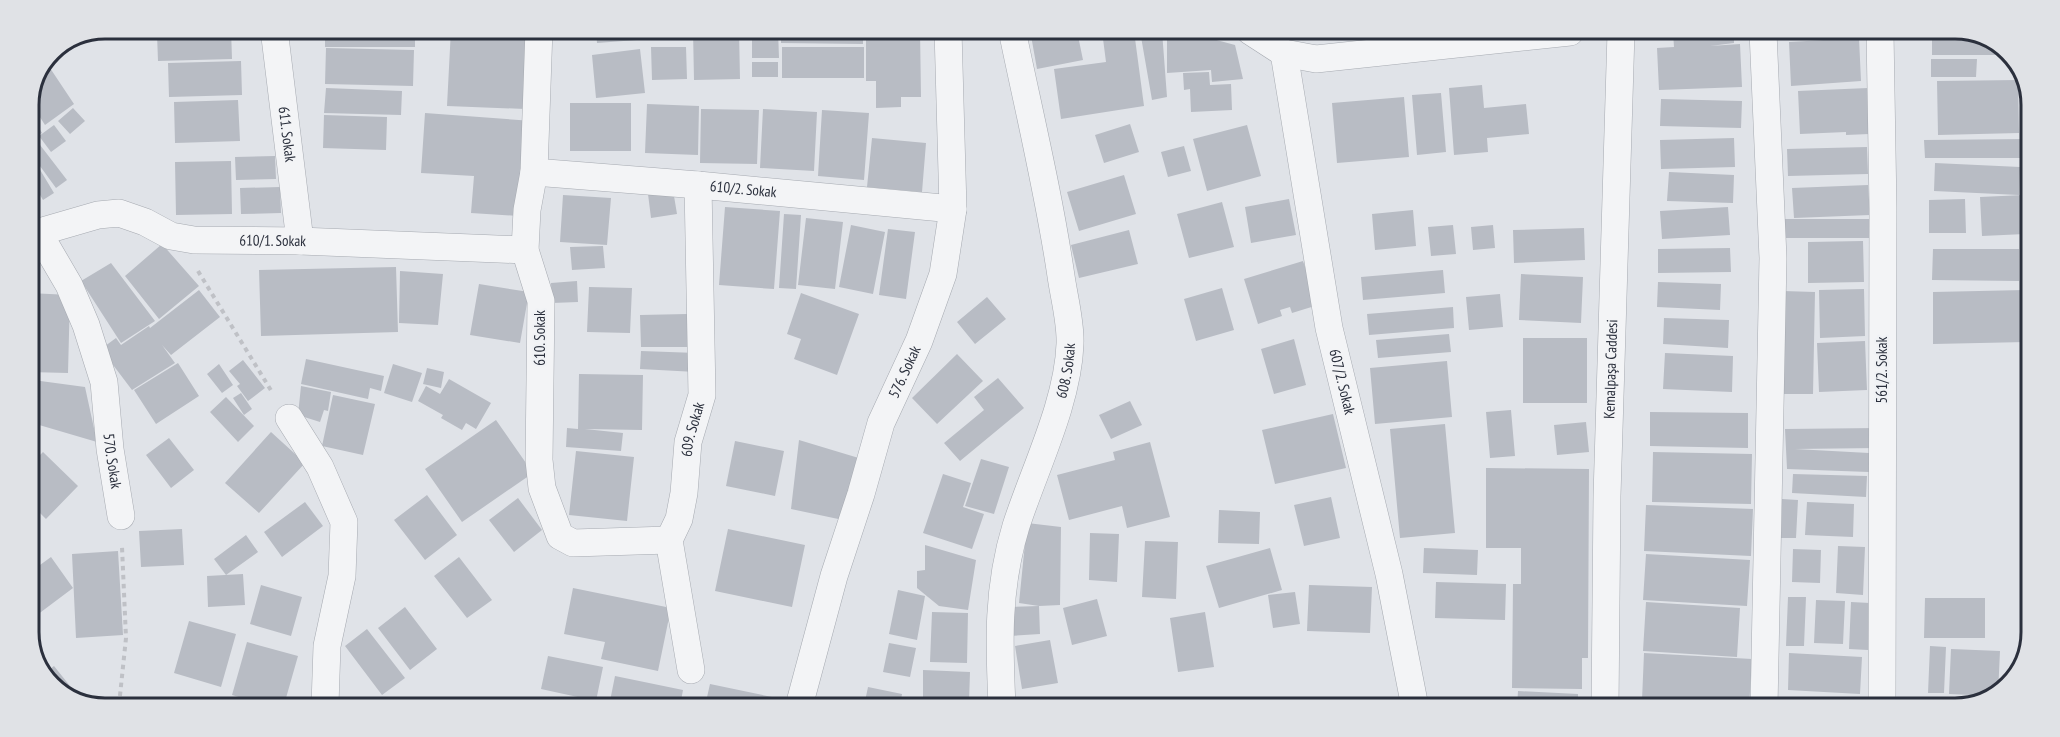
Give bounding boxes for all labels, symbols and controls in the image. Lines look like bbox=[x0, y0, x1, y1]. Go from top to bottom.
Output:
street label: 611. Sokak bbox=[275, 105, 300, 163]
street label: 610/2. Sokak bbox=[709, 176, 778, 201]
street label: 610/1. Sokak bbox=[239, 230, 307, 250]
street label: 610. Sokak bbox=[530, 310, 549, 366]
street label: Kemalpaşa Caddesi bbox=[1599, 319, 1621, 419]
street label: 561/2. Sokak bbox=[1872, 336, 1891, 403]
street label: 576. Sokak bbox=[884, 342, 925, 401]
street label: 608. Sokak bbox=[1051, 343, 1079, 400]
street label: 607/2. Sokak bbox=[1325, 347, 1360, 417]
street label: 609. Sokak bbox=[677, 400, 708, 457]
street label: 570. Sokak bbox=[100, 432, 126, 490]

